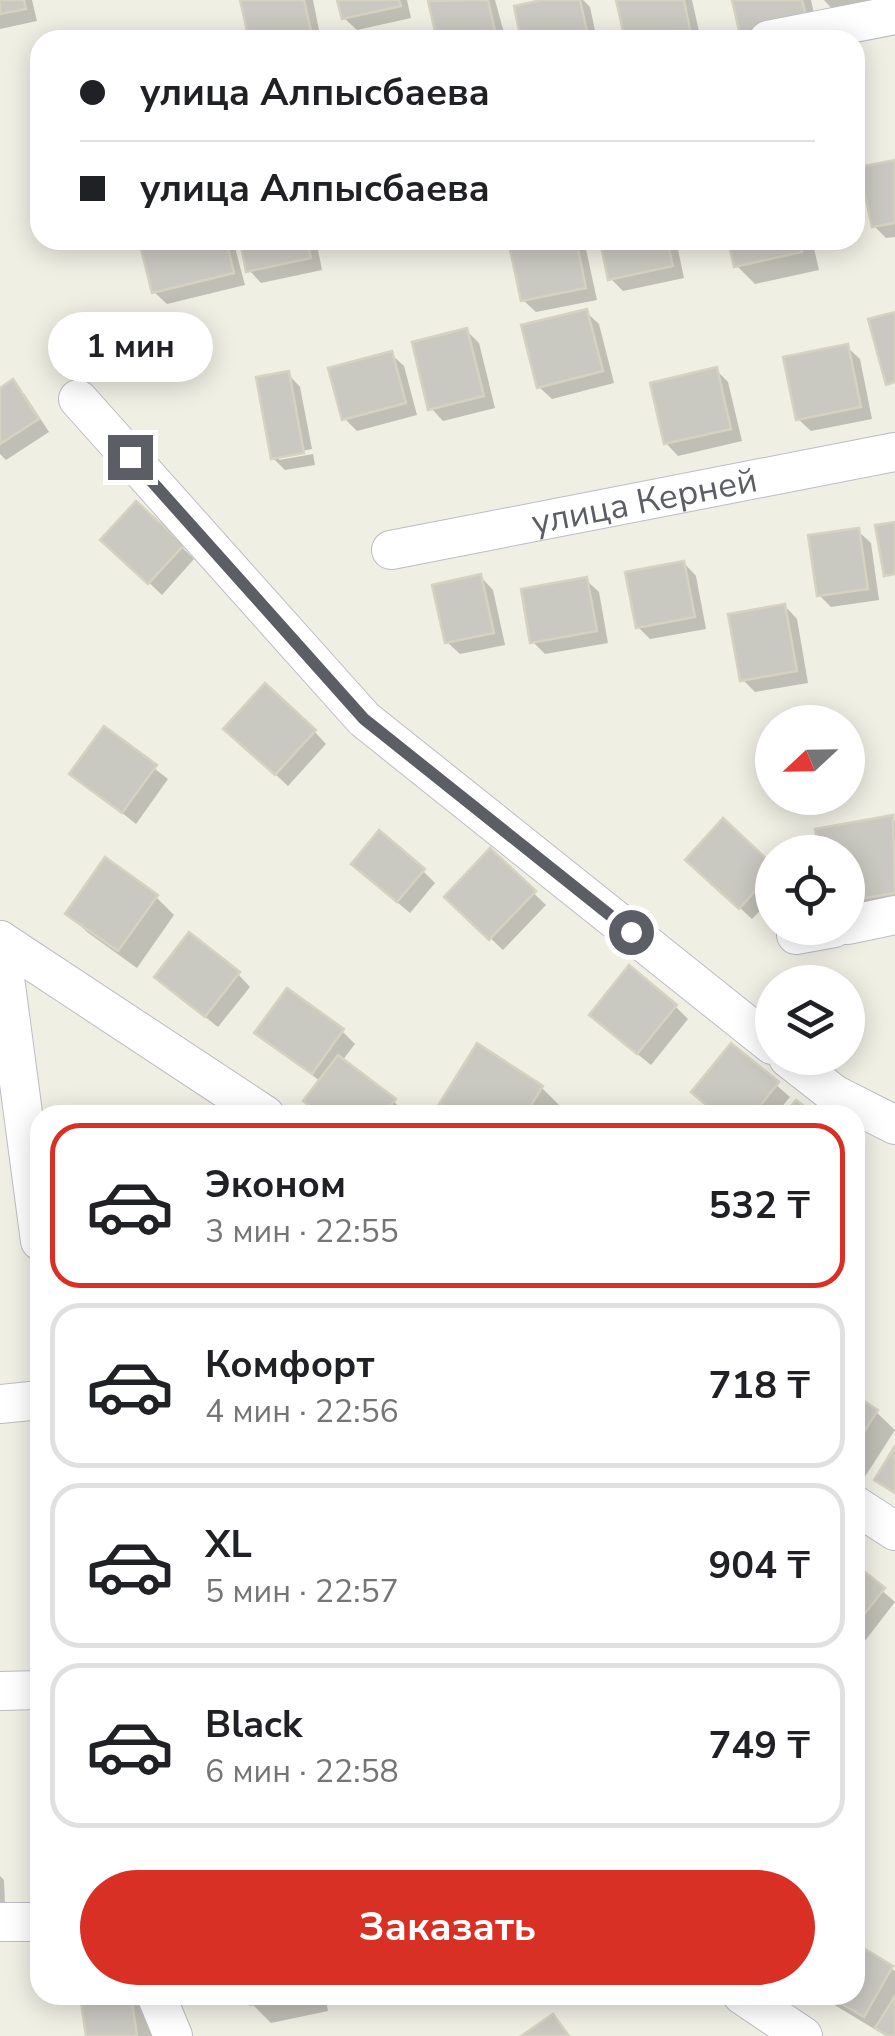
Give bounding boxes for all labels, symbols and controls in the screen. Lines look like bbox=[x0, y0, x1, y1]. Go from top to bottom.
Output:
text: улица Алпысбаева bbox=[140, 67, 490, 118]
text: улица Алпысбаева bbox=[140, 163, 490, 214]
callout: 1 мин bbox=[48, 312, 212, 382]
text: 1 мин bbox=[86, 325, 175, 368]
route end bbox=[108, 435, 153, 480]
street label: улица Керней bbox=[528, 456, 761, 546]
north arrow bbox=[755, 705, 865, 815]
map controls bbox=[755, 705, 865, 1075]
button: locate bbox=[755, 835, 865, 945]
route start bbox=[609, 910, 654, 955]
button: layers bbox=[755, 965, 865, 1075]
text: Эконом bbox=[205, 1159, 346, 1210]
icon: car bbox=[85, 1161, 175, 1251]
text: 532 ₸ bbox=[709, 1180, 810, 1231]
text: 3 мин · 22:55 bbox=[205, 1210, 399, 1253]
text: Комфорт bbox=[205, 1339, 374, 1390]
icon: car bbox=[85, 1341, 175, 1431]
text: 718 ₸ bbox=[709, 1360, 810, 1411]
text: 4 мин · 22:56 bbox=[205, 1390, 399, 1433]
text: XL bbox=[205, 1519, 252, 1570]
icon: car bbox=[85, 1521, 175, 1611]
text: 904 ₸ bbox=[709, 1540, 810, 1591]
text: 5 мин · 22:57 bbox=[205, 1570, 399, 1613]
text: Black bbox=[205, 1699, 302, 1750]
icon: car bbox=[85, 1701, 175, 1791]
text: 749 ₸ bbox=[709, 1720, 810, 1771]
text: 6 мин · 22:58 bbox=[205, 1750, 399, 1793]
button: Заказать bbox=[80, 1870, 815, 1985]

